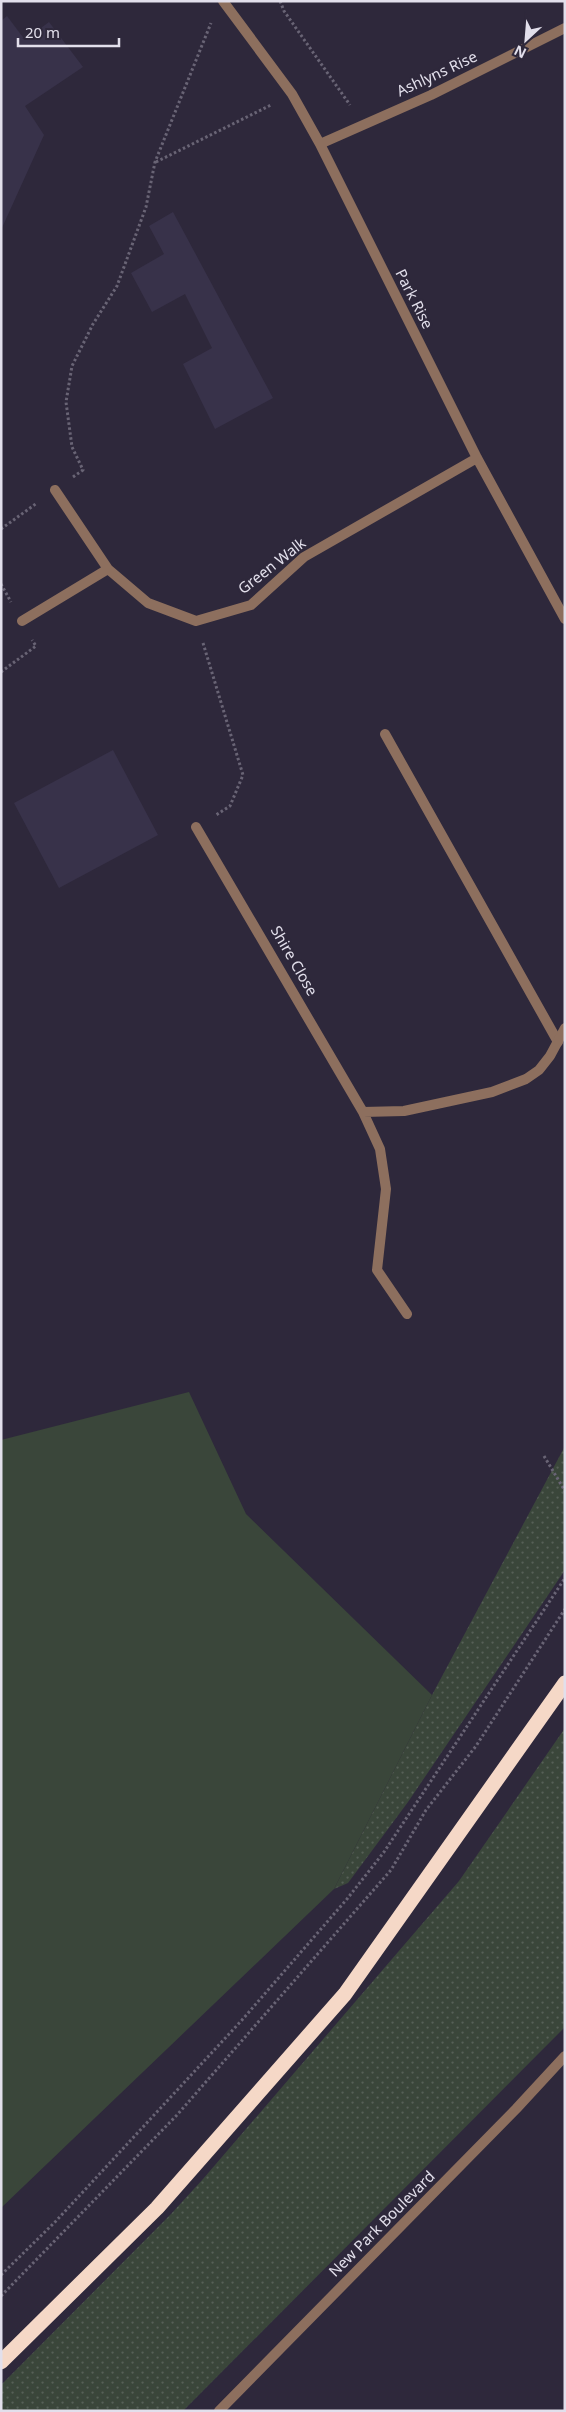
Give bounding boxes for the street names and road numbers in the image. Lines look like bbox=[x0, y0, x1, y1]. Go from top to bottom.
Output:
street label: Ashlyns Rise bbox=[393, 46, 480, 100]
street label: Park Rise bbox=[391, 265, 438, 332]
street label: Green Walk bbox=[233, 532, 309, 598]
street label: Shire Close bbox=[267, 922, 323, 999]
street label: New Park Boulevard bbox=[324, 2166, 439, 2281]

